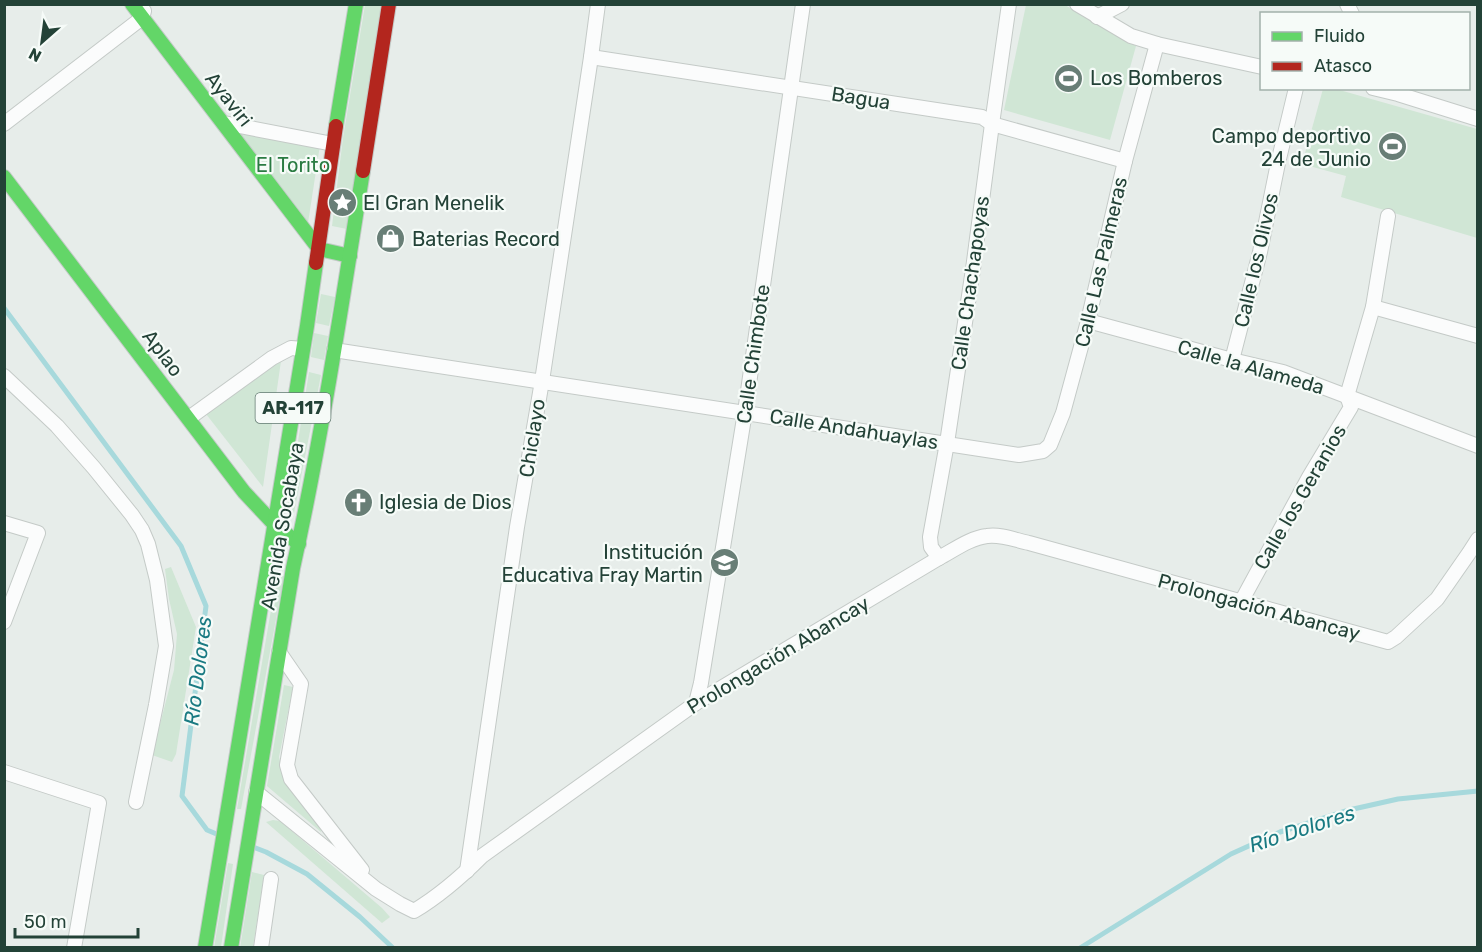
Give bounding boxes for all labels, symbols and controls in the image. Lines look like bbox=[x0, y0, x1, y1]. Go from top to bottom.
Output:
north arrow bbox=[12, 12, 72, 72]
legend bbox=[1260, 12, 1470, 90]
text: Fluido bbox=[1314, 25, 1365, 47]
text: N bbox=[26, 44, 45, 66]
text: Atasco bbox=[1314, 55, 1372, 77]
sports icon: Los Bomberos bbox=[1053, 62, 1085, 94]
place label: Los Bomberos bbox=[1090, 66, 1222, 90]
street label: Ayaviri bbox=[200, 67, 258, 131]
street label: Bagua bbox=[830, 81, 892, 115]
place label: Campo deportivo 24 de Junio bbox=[1212, 124, 1371, 171]
sports icon: Campo deportivo 24 de Junio bbox=[1376, 131, 1408, 163]
park label: El Torito bbox=[256, 153, 330, 177]
street label: Calle Las Palmeras bbox=[1070, 175, 1132, 349]
place icon: El Gran Menelik bbox=[326, 187, 358, 219]
street label: Calle los Olivos bbox=[1229, 190, 1283, 330]
place label: El Gran Menelik bbox=[363, 191, 505, 215]
street label: Calle Chachapoyas bbox=[946, 194, 994, 372]
shop icon: Baterias Record bbox=[375, 223, 407, 255]
place label: Baterias Record bbox=[412, 227, 560, 251]
street label: Calle Chimbote bbox=[731, 283, 775, 425]
street label: Aplao bbox=[138, 325, 188, 381]
street label: Calle la Alameda bbox=[1175, 335, 1327, 399]
road number: AR-117 bbox=[256, 393, 330, 423]
street label: Chiclayo bbox=[514, 397, 550, 479]
street label: Calle Andahuaylas bbox=[768, 404, 940, 454]
street label: Calle los Geranios bbox=[1249, 420, 1351, 574]
street label: Avenida Socabaya bbox=[255, 440, 309, 612]
church icon: Iglesia de Dios bbox=[342, 486, 374, 518]
place label: Iglesia de Dios bbox=[379, 490, 512, 514]
place label: Institución Educativa Fray Martin bbox=[501, 540, 703, 587]
school or university icon: Institución Educativa Fray Martin bbox=[708, 547, 740, 579]
street label: Prolongación Abancay bbox=[1155, 568, 1363, 646]
street label: Prolongación Abancay bbox=[683, 591, 873, 719]
water label: Río Dolores bbox=[178, 615, 217, 727]
water label: Río Dolores bbox=[1246, 800, 1358, 857]
scale bar bbox=[15, 901, 138, 939]
text: 50 m bbox=[24, 911, 67, 933]

